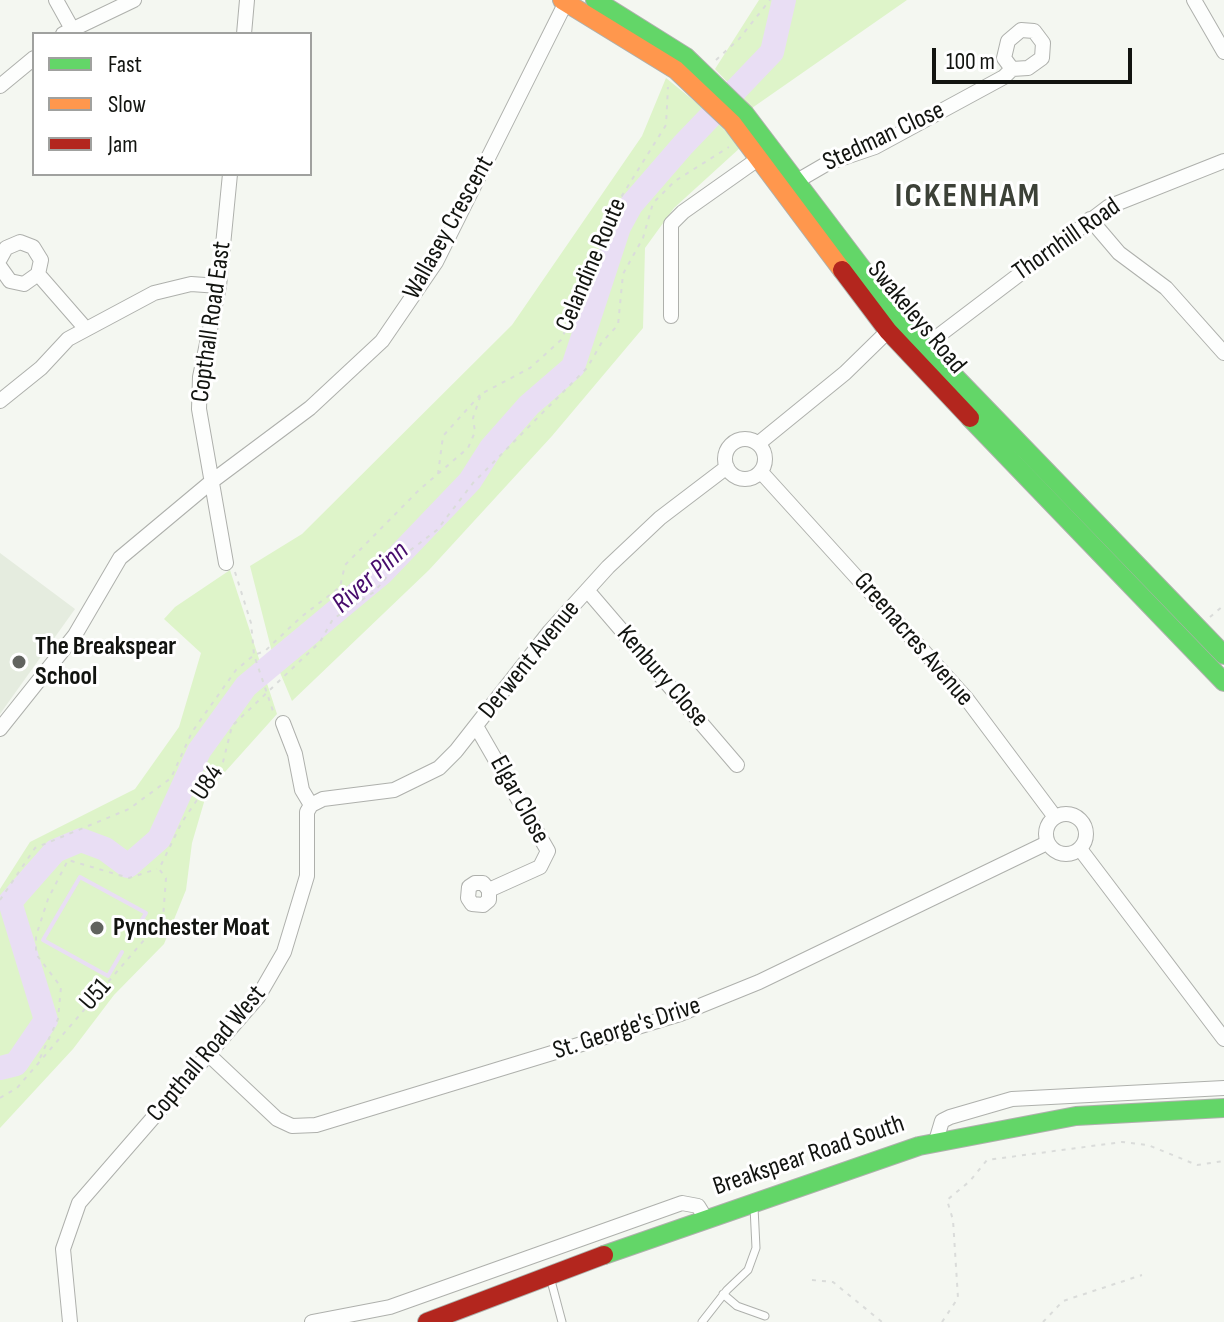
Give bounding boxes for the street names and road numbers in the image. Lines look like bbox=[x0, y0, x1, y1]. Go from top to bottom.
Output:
street label: Stedman Close bbox=[818, 95, 950, 179]
street label: Wallasey Crescent bbox=[397, 151, 501, 305]
street label: Thornhill Road bbox=[1007, 192, 1127, 288]
street label: Celandine Route bbox=[550, 194, 634, 336]
street label: Copthall Road East bbox=[185, 240, 239, 404]
street label: Swakeleys Road bbox=[860, 255, 972, 381]
street label: Greenacres Avenue bbox=[846, 567, 980, 713]
street label: Derwent Avenue bbox=[473, 595, 587, 725]
street label: Kenbury Close bbox=[609, 620, 715, 734]
street label: Elgar Close bbox=[482, 751, 556, 849]
street label: U84 bbox=[185, 760, 231, 806]
street label: U51 bbox=[74, 973, 118, 1017]
street label: Copthall Road West bbox=[141, 979, 273, 1129]
street label: St. George's Drive bbox=[549, 991, 705, 1067]
street label: Breakspear Road South bbox=[709, 1109, 909, 1203]

